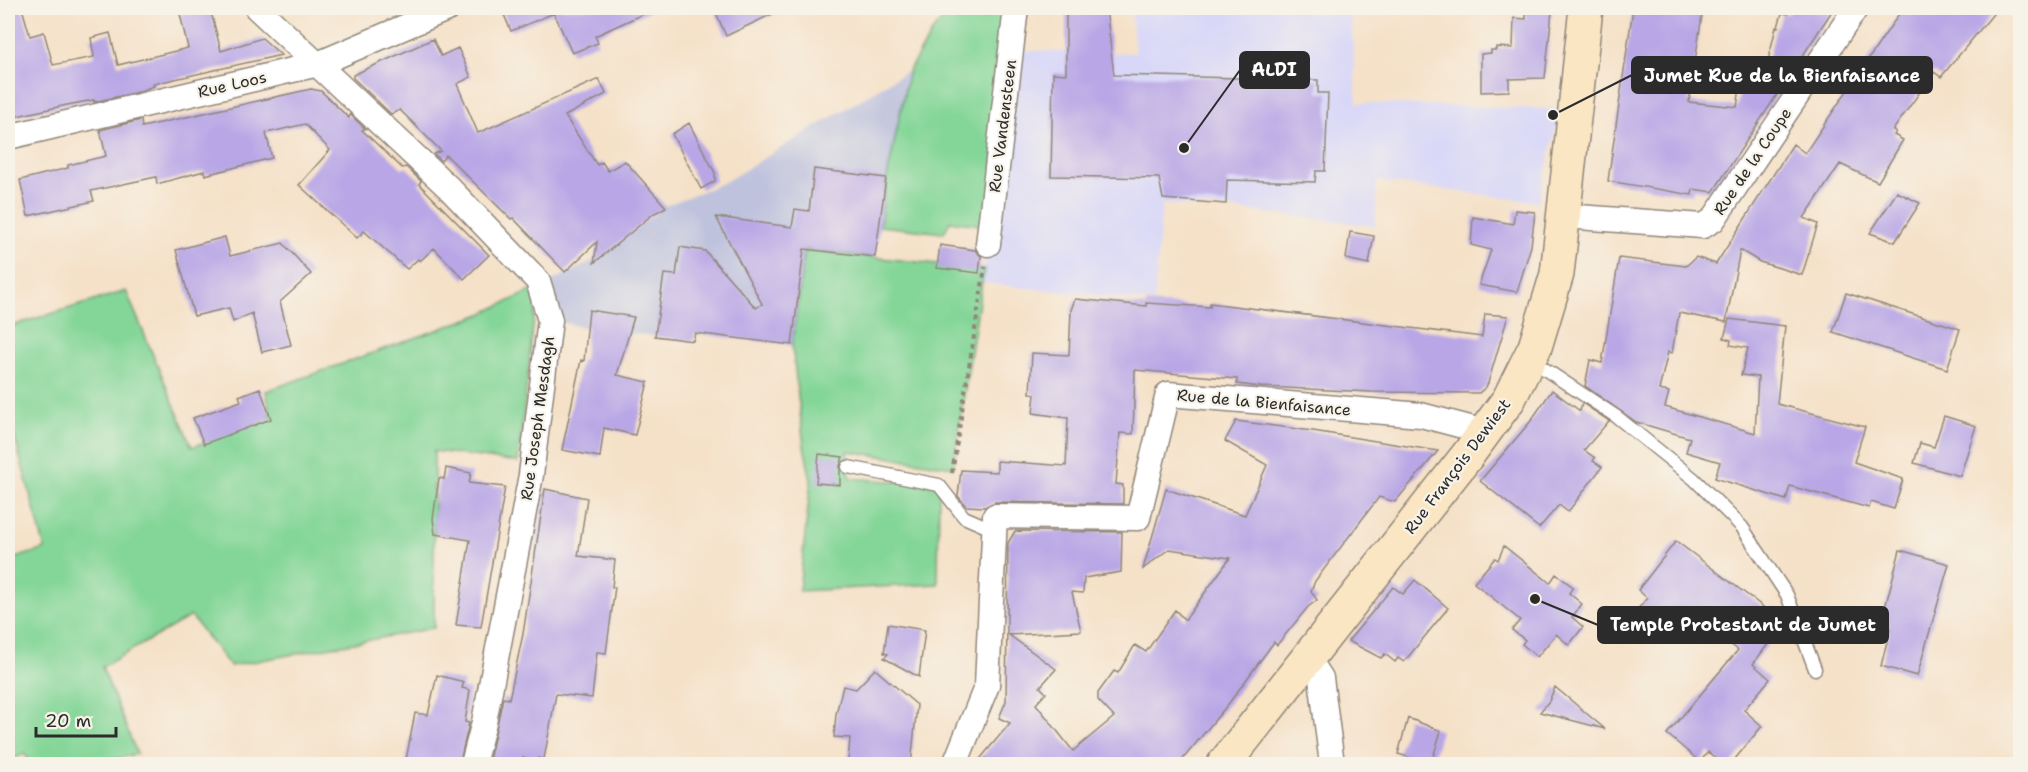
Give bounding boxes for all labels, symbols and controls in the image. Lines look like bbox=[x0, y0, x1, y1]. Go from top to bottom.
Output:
callout: ALDI bbox=[1240, 52, 1309, 88]
callout: Jumet Rue de la Bienfaisance bbox=[1632, 57, 1932, 93]
street label: Rue Vandensteen bbox=[984, 58, 1021, 194]
text: ALDI bbox=[1251, 58, 1297, 82]
text: Jumet Rue de la Bienfaisance bbox=[1644, 64, 1920, 88]
street label: Rue Loos bbox=[196, 66, 269, 103]
street label: Rue de la Coupe bbox=[1709, 103, 1796, 219]
street label: Rue Joseph Mesdagh bbox=[516, 335, 559, 502]
street label: Rue de la Bienfaisance bbox=[1176, 384, 1352, 421]
street label: Rue François Dewiest bbox=[1400, 394, 1515, 538]
callout: Temple Protestant de Jumet bbox=[1598, 607, 1888, 643]
text: Temple Protestant de Jumet bbox=[1610, 613, 1876, 637]
scale bar bbox=[36, 700, 116, 738]
text: 20 m bbox=[45, 709, 91, 733]

